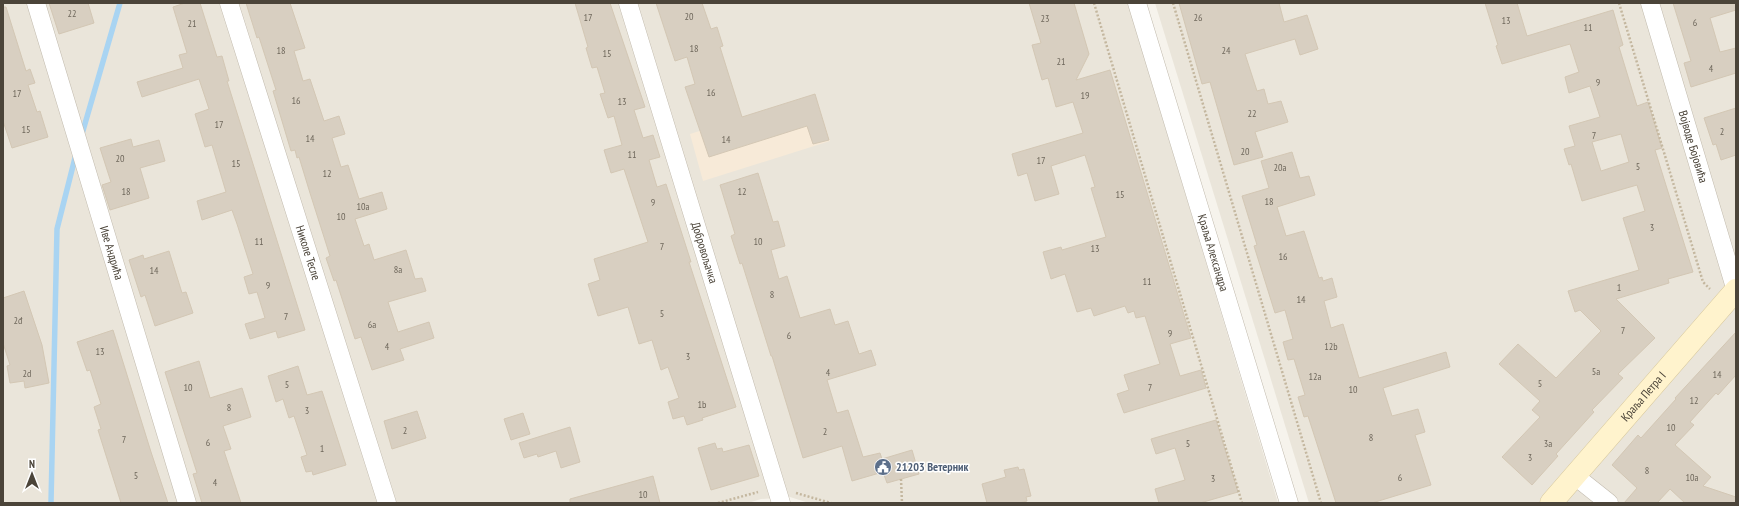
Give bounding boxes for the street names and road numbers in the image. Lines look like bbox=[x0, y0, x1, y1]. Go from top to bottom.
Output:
street label: Војводе Бојовића bbox=[1676, 109, 1711, 185]
street label: Краља Александра bbox=[1195, 212, 1232, 293]
street label: Добровољачка bbox=[688, 220, 721, 285]
street label: Николе Тесле bbox=[293, 223, 324, 282]
street label: Иве Андрића bbox=[97, 224, 127, 282]
street label: Краља Петра I bbox=[1617, 368, 1669, 424]

